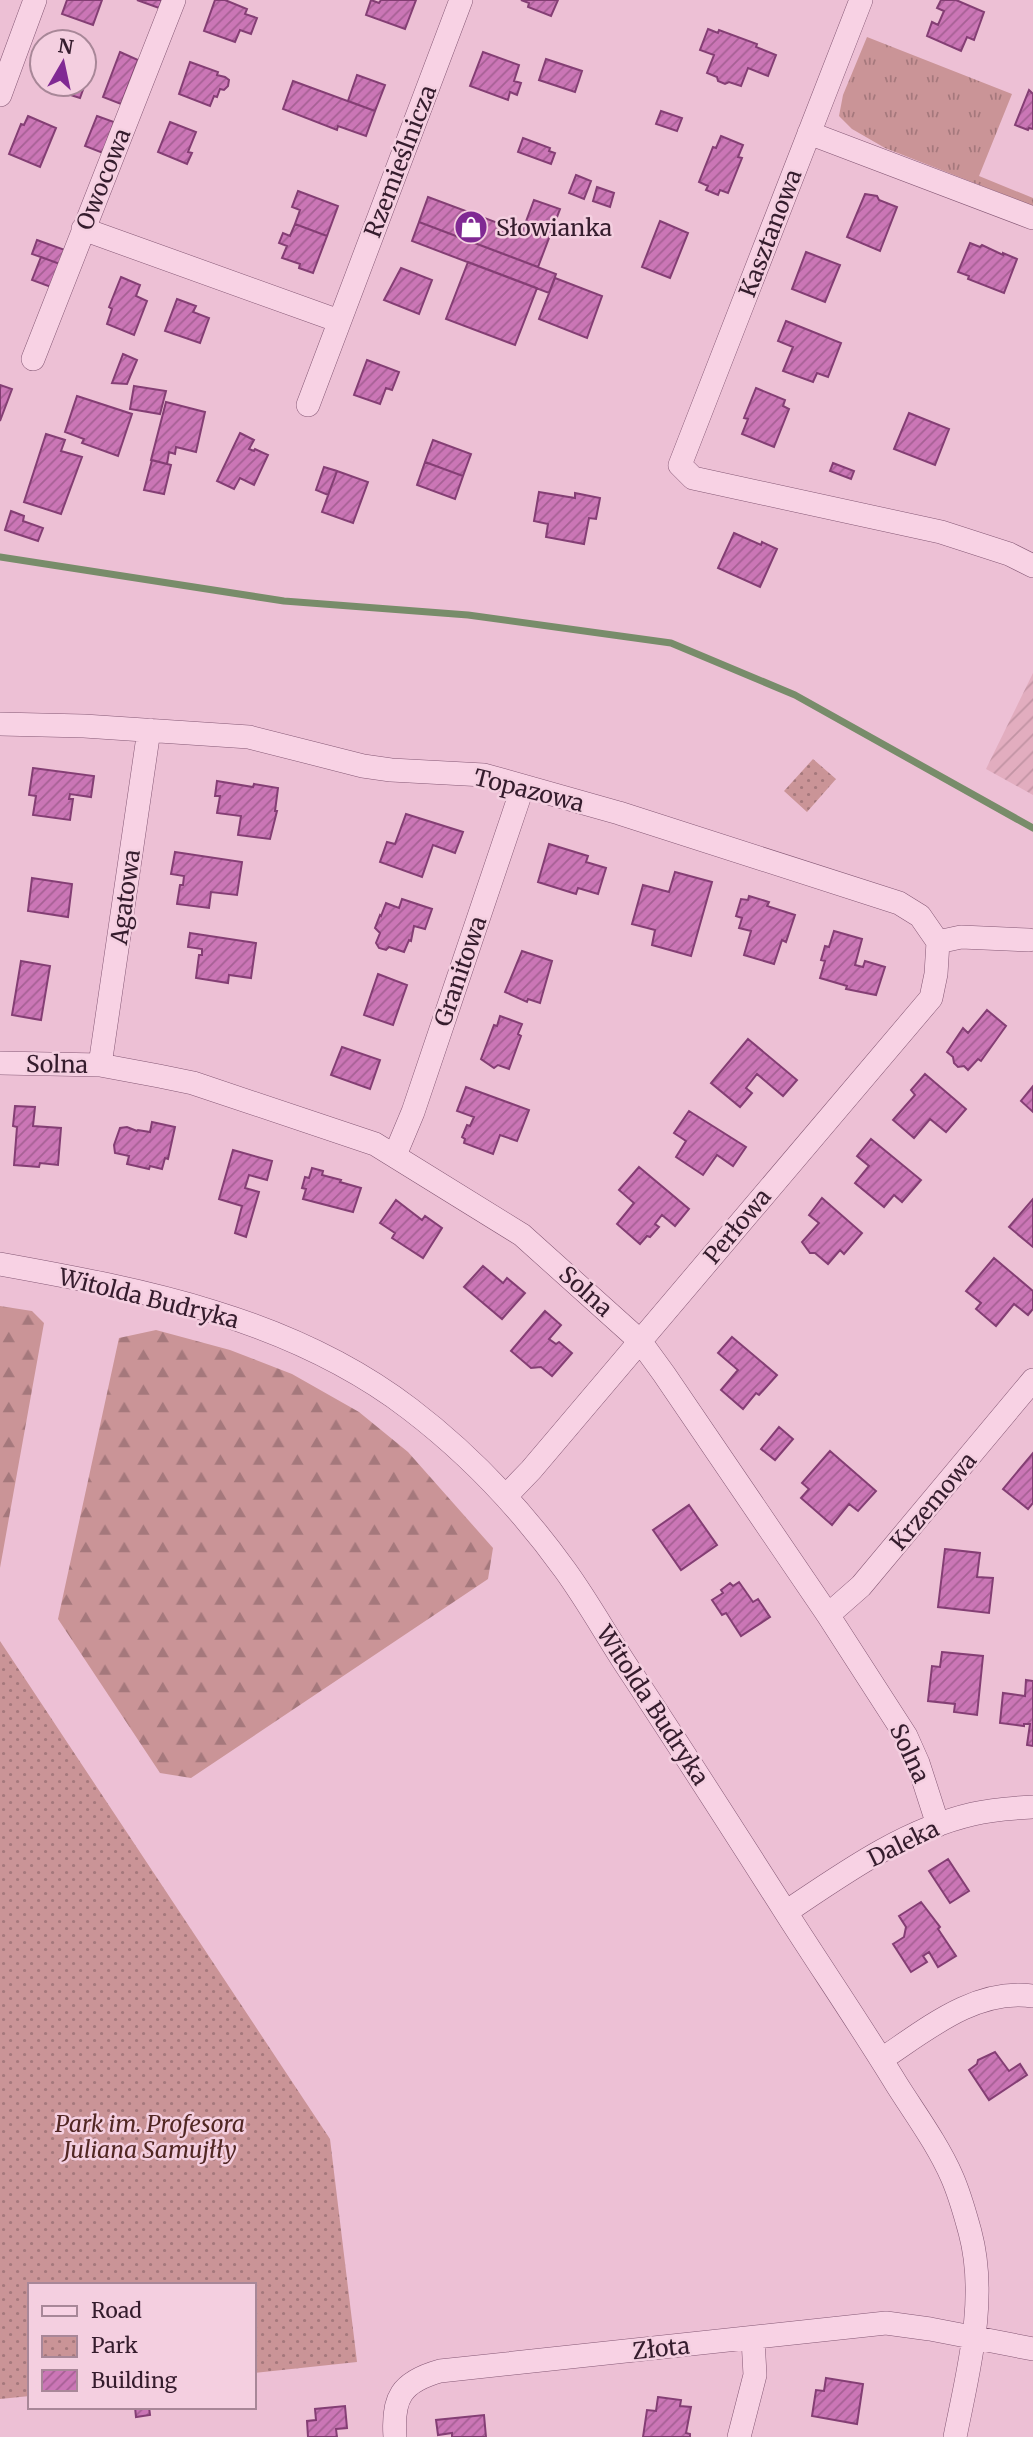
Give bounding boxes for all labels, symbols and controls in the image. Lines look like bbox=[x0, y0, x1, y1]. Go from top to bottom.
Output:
north arrow bbox=[28, 28, 98, 98]
text: N bbox=[56, 33, 75, 59]
street label: Rzemieślnicza bbox=[358, 81, 442, 241]
street label: Owocowa bbox=[69, 124, 137, 234]
street label: Kasztanowa bbox=[732, 165, 808, 301]
shop icon: Słowianka bbox=[452, 208, 490, 246]
place label: Słowianka bbox=[496, 213, 612, 242]
street label: Topazowa bbox=[471, 762, 587, 818]
street label: Agatowa bbox=[104, 848, 146, 947]
street label: Granitowa bbox=[428, 912, 492, 1030]
street label: Solna bbox=[26, 1049, 88, 1079]
street label: Perłowa bbox=[697, 1182, 777, 1270]
street label: Solna bbox=[553, 1259, 619, 1323]
street label: Witolda Budryka bbox=[55, 1261, 242, 1334]
street label: Krzemowa bbox=[884, 1446, 982, 1556]
street label: Witolda Budryka bbox=[590, 1619, 715, 1790]
street label: Solna bbox=[884, 1719, 936, 1787]
street label: Daleka bbox=[863, 1813, 943, 1873]
park label: Park im. Profesora Juliana Samujłły bbox=[55, 2109, 245, 2164]
legend bbox=[28, 2283, 256, 2409]
text: Road bbox=[91, 2297, 142, 2324]
street label: Złota bbox=[631, 2331, 691, 2365]
text: Park bbox=[91, 2332, 138, 2359]
text: Building bbox=[91, 2367, 178, 2394]

